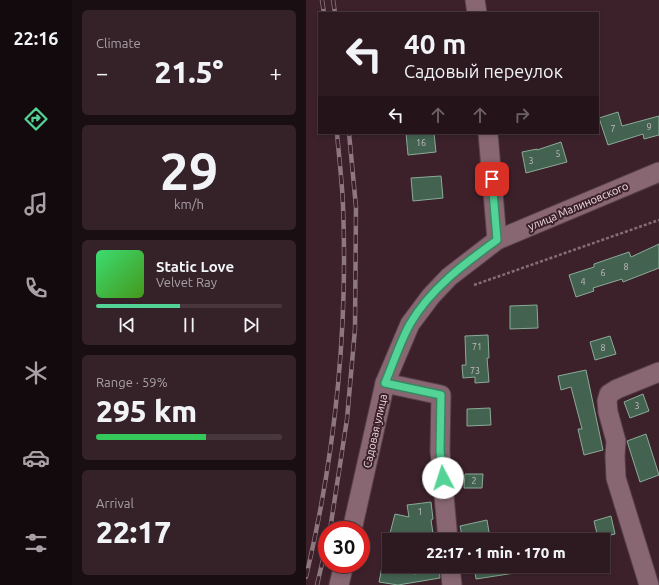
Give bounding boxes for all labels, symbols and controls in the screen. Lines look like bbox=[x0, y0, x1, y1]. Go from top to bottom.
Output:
text: 22:16 bbox=[13, 28, 59, 48]
icon: left bbox=[338, 28, 390, 80]
text: 40 m bbox=[404, 28, 466, 59]
text: Climate bbox=[96, 36, 141, 50]
text: 21.5° bbox=[154, 55, 224, 89]
text: − bbox=[96, 60, 108, 85]
text: + bbox=[270, 60, 282, 85]
text: Садовый переулок bbox=[404, 61, 563, 81]
icon: left bbox=[385, 104, 407, 126]
icon: ahead bbox=[427, 104, 449, 126]
icon: ahead bbox=[469, 104, 491, 126]
icon: right bbox=[511, 104, 533, 126]
icon: directions bbox=[22, 105, 50, 133]
house number: 9 bbox=[646, 122, 652, 132]
house number: 7 bbox=[610, 124, 616, 134]
house number: 16 bbox=[416, 138, 426, 148]
text: 29 bbox=[160, 142, 218, 200]
house number: 5 bbox=[555, 149, 561, 159]
house number: 3 bbox=[528, 156, 534, 166]
pin bbox=[475, 162, 509, 196]
icon: arrive bbox=[481, 168, 503, 190]
street label: улица Малиновского bbox=[526, 179, 630, 233]
icon: music bbox=[22, 190, 50, 218]
text: km/h bbox=[174, 197, 204, 211]
text: Static Love bbox=[156, 258, 234, 275]
house number: 8 bbox=[623, 262, 629, 272]
house number: 6 bbox=[600, 268, 606, 278]
icon: phone bbox=[22, 274, 50, 302]
text: Velvet Ray bbox=[156, 275, 217, 289]
house number: 4 bbox=[580, 277, 586, 287]
icon: previous bbox=[116, 314, 138, 336]
icon: pause bbox=[178, 314, 200, 336]
icon: next bbox=[240, 314, 262, 336]
house number: 71 bbox=[472, 342, 482, 352]
house number: 8 bbox=[600, 343, 606, 353]
icon: climate bbox=[22, 359, 50, 387]
house number: 73 bbox=[470, 366, 480, 376]
text: Range · 59% bbox=[96, 375, 168, 389]
street label: Садовая улица bbox=[361, 393, 389, 469]
text: 295 km bbox=[96, 394, 197, 428]
house number: 3 bbox=[634, 401, 640, 411]
icon: car bbox=[22, 444, 50, 472]
position arrow bbox=[422, 457, 464, 499]
house number: 2 bbox=[471, 476, 477, 486]
text: Arrival bbox=[96, 496, 134, 510]
house number: 1 bbox=[417, 507, 423, 517]
text: 22:17 bbox=[96, 515, 171, 549]
speed limit sign: 30 bbox=[318, 521, 370, 573]
icon: filters bbox=[22, 529, 50, 557]
text: 22:17 · 1 min · 170 m bbox=[426, 544, 566, 561]

